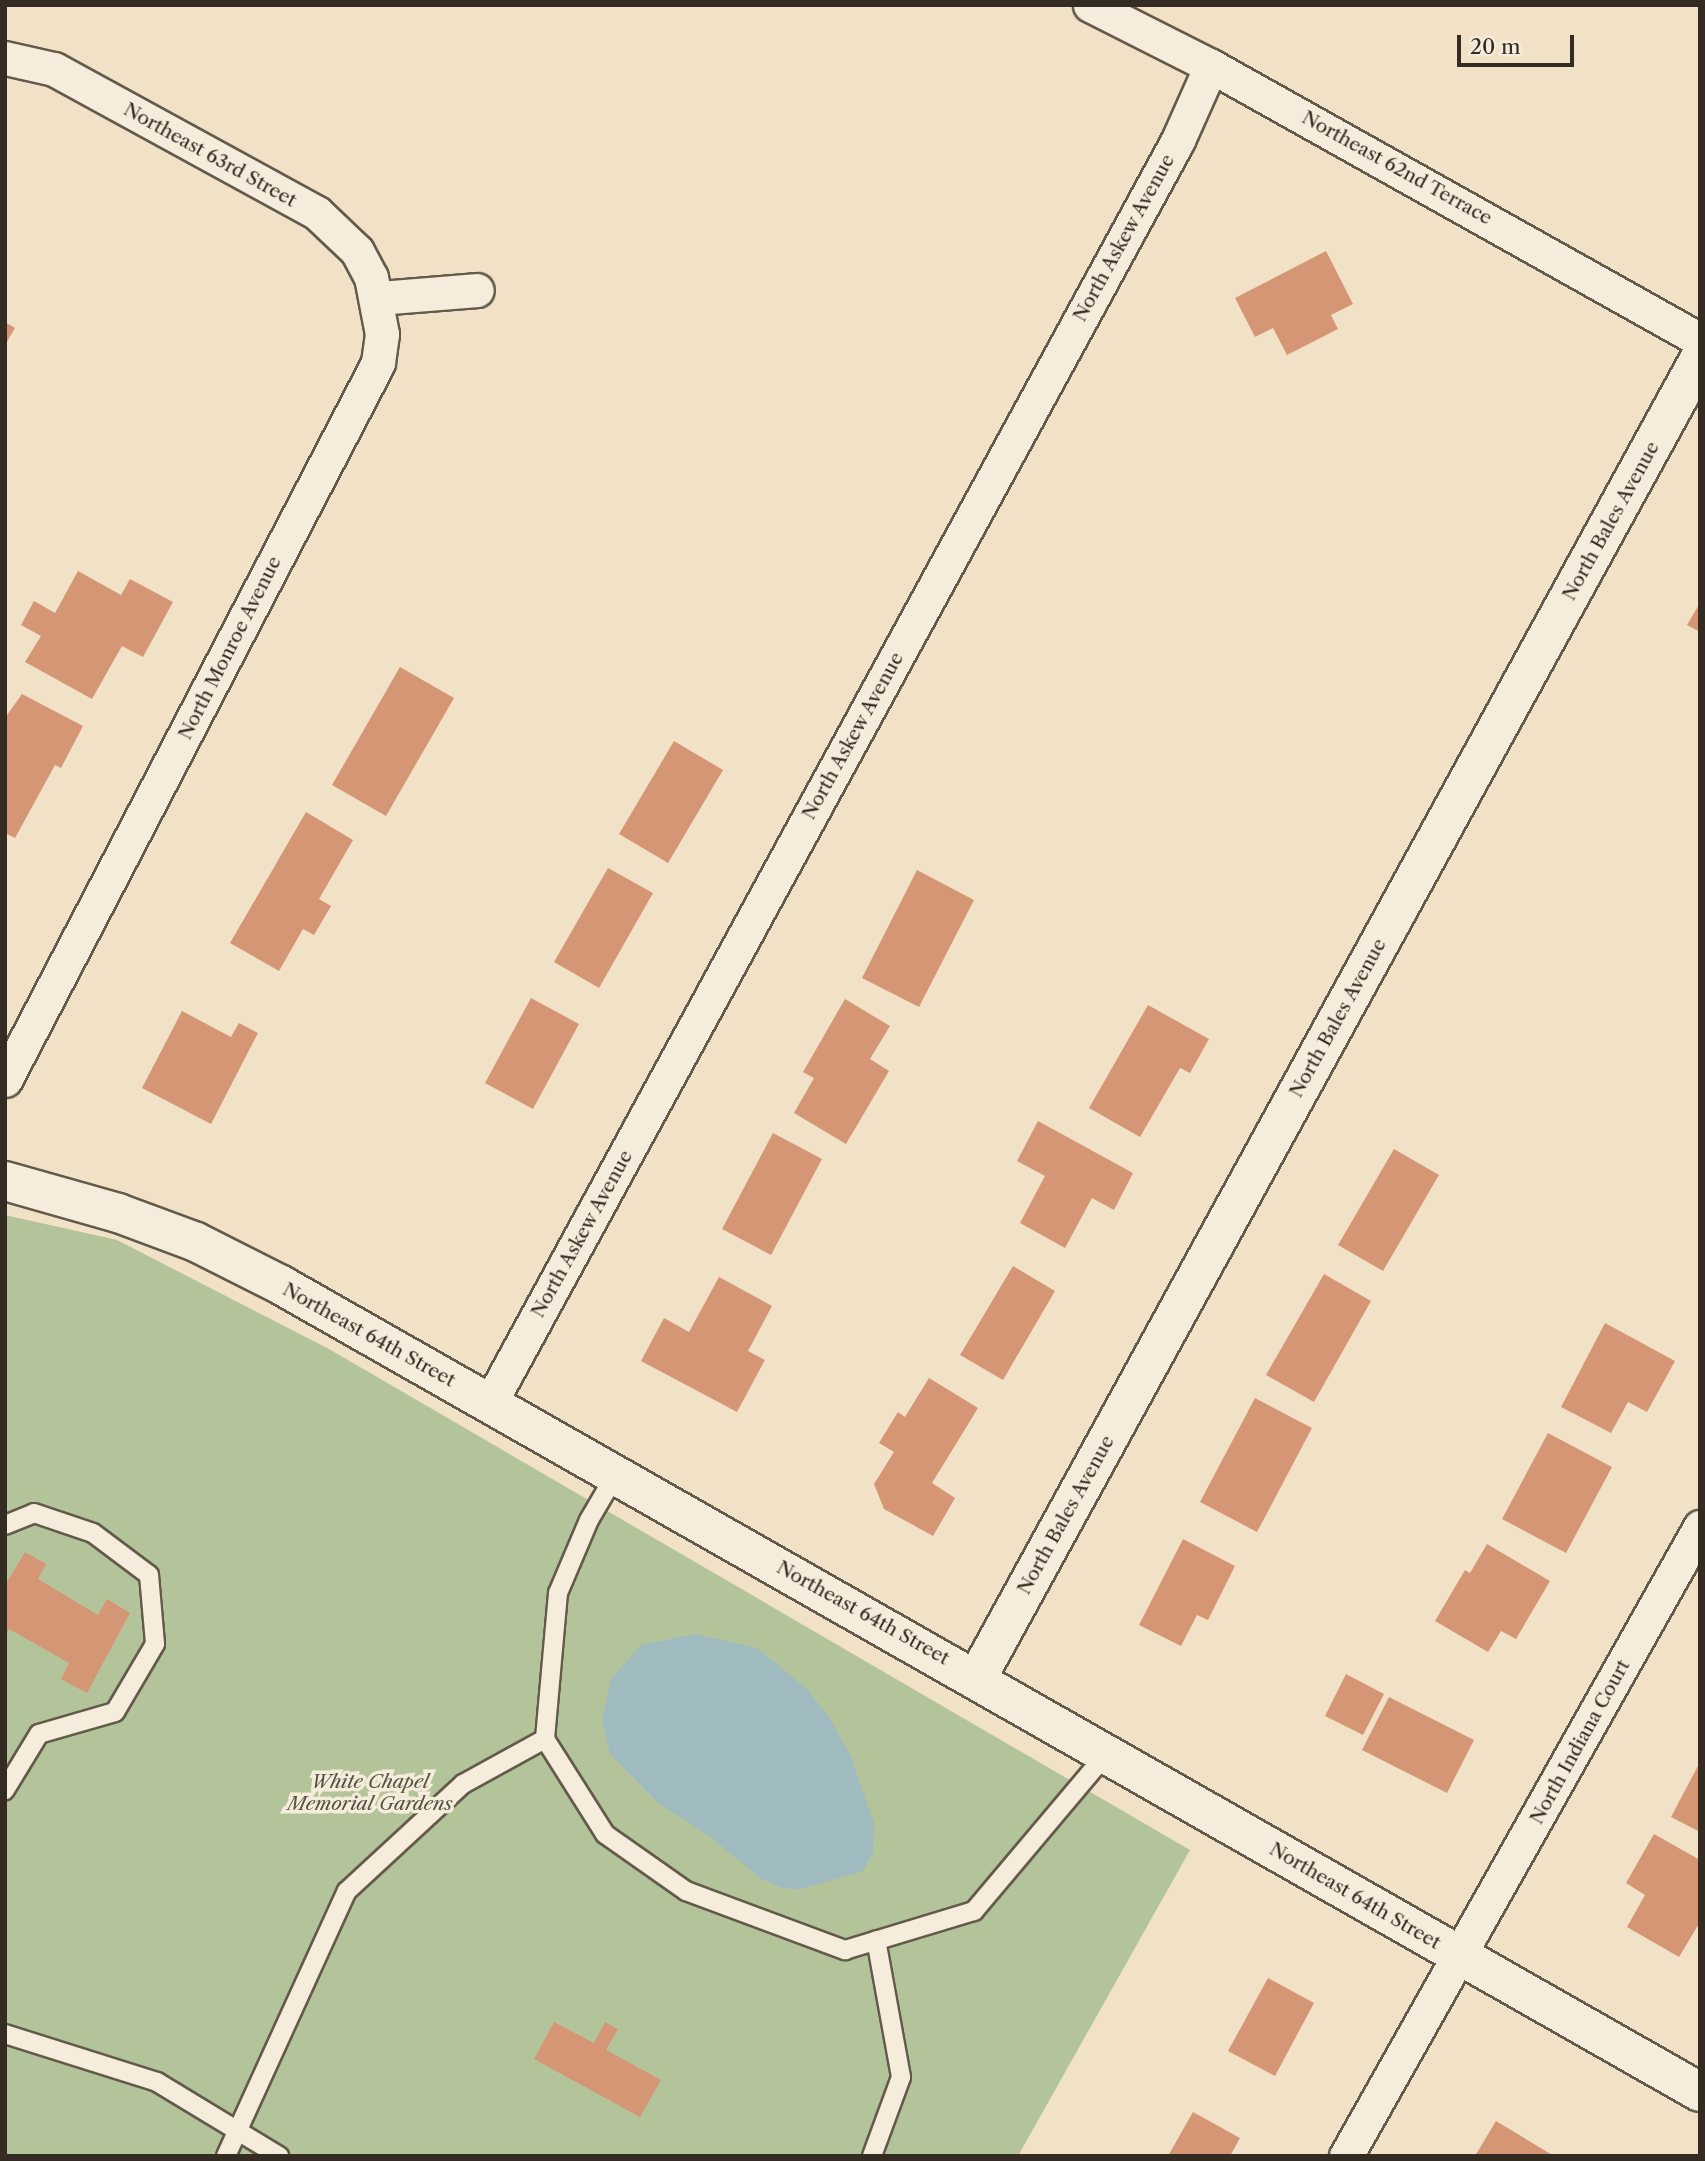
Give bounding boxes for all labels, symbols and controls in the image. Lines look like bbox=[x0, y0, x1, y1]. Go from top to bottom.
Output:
scale bar bbox=[1460, 21, 1577, 65]
text: 20 m bbox=[1470, 34, 1521, 59]
street label: Northeast 63rd Street bbox=[120, 98, 300, 212]
street label: Northeast 62nd Terrace bbox=[1298, 106, 1496, 230]
street label: North Askew Avenue bbox=[1068, 149, 1180, 327]
street label: North Bales Avenue bbox=[1558, 437, 1664, 605]
street label: North Monroe Avenue bbox=[174, 552, 286, 744]
street label: North Askew Avenue bbox=[797, 647, 909, 825]
street label: North Bales Avenue bbox=[1285, 934, 1391, 1102]
street label: North Askew Avenue bbox=[526, 1145, 638, 1323]
street label: Northeast 64th Street bbox=[279, 1278, 459, 1392]
street label: North Bales Avenue bbox=[1013, 1431, 1119, 1599]
street label: Northeast 64th Street bbox=[773, 1556, 953, 1670]
street label: North Indiana Court bbox=[1525, 1656, 1635, 1828]
park label: White Chapel Memorial Gardens bbox=[287, 1771, 453, 1815]
street label: Northeast 64th Street bbox=[1265, 1838, 1445, 1954]

